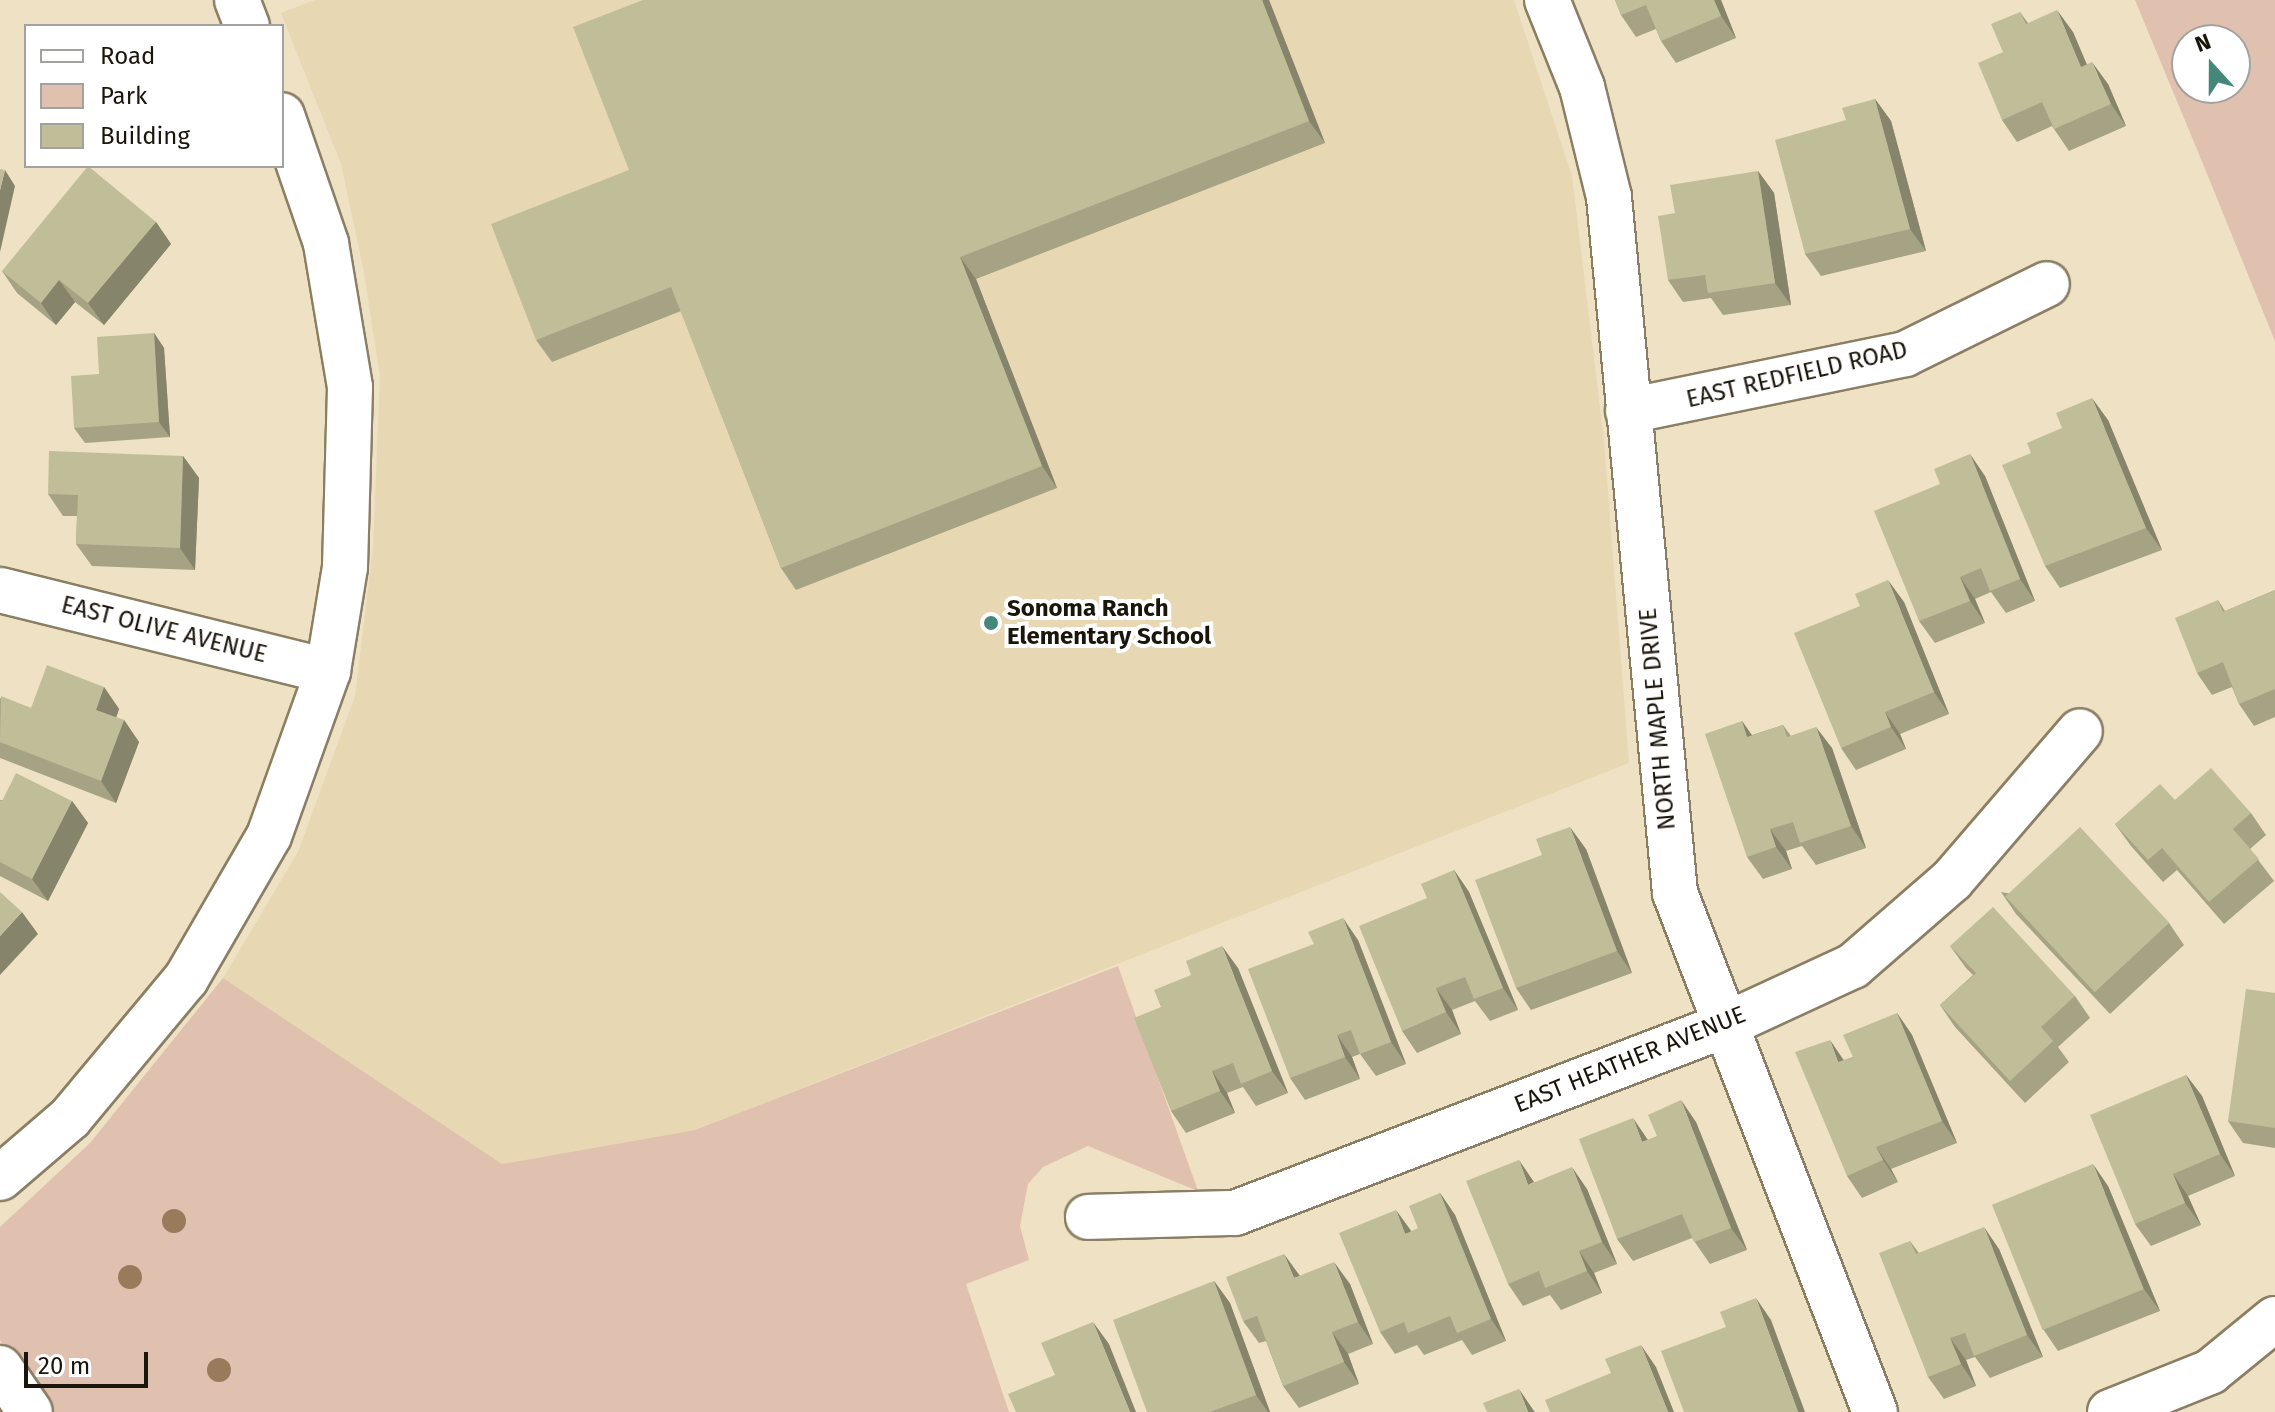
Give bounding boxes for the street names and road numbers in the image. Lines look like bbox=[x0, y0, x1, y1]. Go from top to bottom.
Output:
street label: EAST REDFIELD ROAD bbox=[1684, 336, 1910, 414]
street label: EAST OLIVE AVENUE bbox=[58, 591, 270, 669]
street label: NORTH MAPLE DRIVE bbox=[1634, 607, 1682, 831]
street label: EAST HEATHER AVENUE bbox=[1510, 1000, 1750, 1120]

